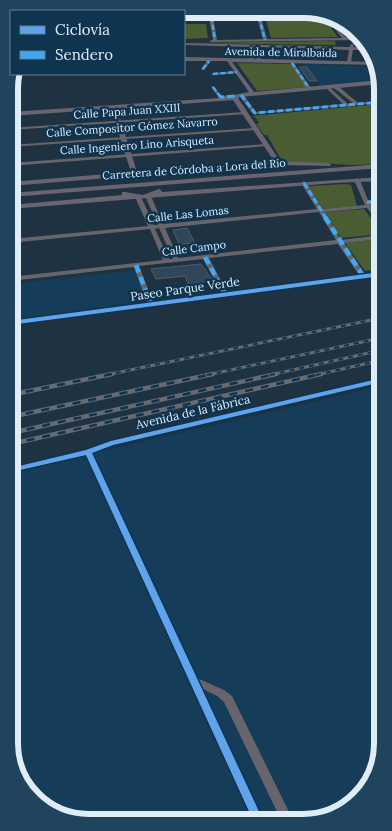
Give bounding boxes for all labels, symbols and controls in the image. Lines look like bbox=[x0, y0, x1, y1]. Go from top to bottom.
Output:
legend bbox=[10, 10, 185, 75]
text: Ciclovía bbox=[55, 20, 110, 39]
street label: Avenida de Miralbaida bbox=[224, 44, 338, 60]
text: Sendero bbox=[55, 45, 113, 64]
street label: Calle Papa Juan XXIII bbox=[73, 100, 181, 122]
street label: Calle Compositor Gómez Navarro bbox=[46, 114, 218, 140]
street label: Calle Ingeniero Lino Arisqueta bbox=[60, 133, 215, 157]
street label: Carretera de Córdoba a Lora del Río bbox=[102, 156, 286, 182]
street label: Calle Las Lomas bbox=[147, 203, 229, 225]
street label: Calle Campo bbox=[161, 237, 227, 259]
street label: Paseo Parque Verde bbox=[129, 273, 241, 304]
street label: Avenida de la Fábrica bbox=[133, 391, 251, 432]

